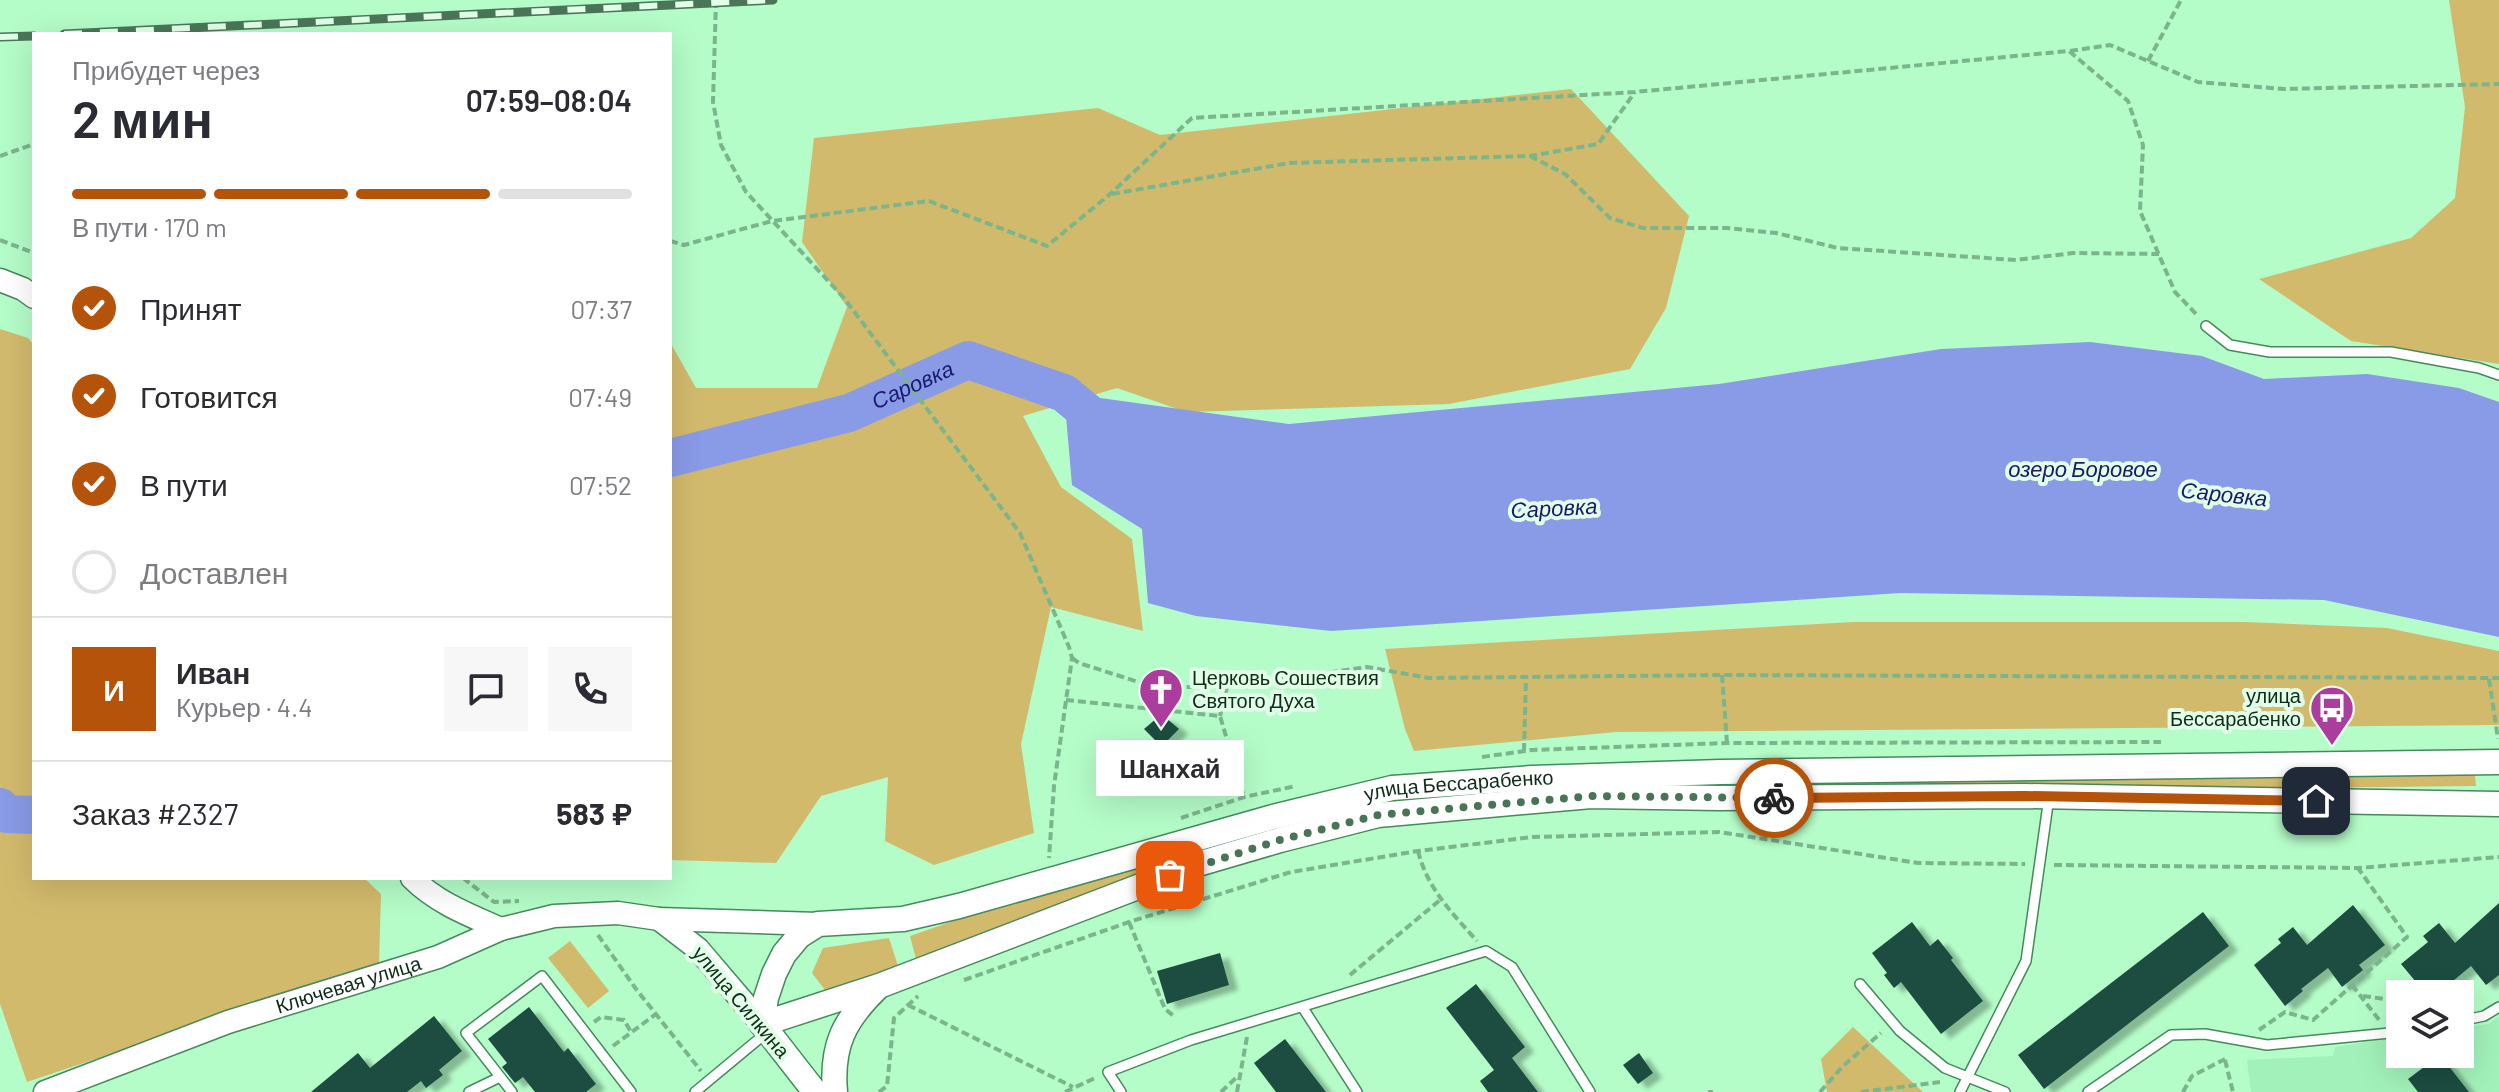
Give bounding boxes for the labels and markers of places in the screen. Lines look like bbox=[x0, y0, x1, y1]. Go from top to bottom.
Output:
place label: Церковь Сошествия Святого Духа bbox=[1192, 665, 1379, 712]
church icon: Церковь Сошествия Святого Духа bbox=[1137, 666, 1185, 729]
place label: улица Бессарабенко bbox=[2170, 683, 2302, 730]
bus stop icon: улица Бессарабенко bbox=[2308, 684, 2356, 747]
callout: Шанхай bbox=[1096, 739, 1244, 795]
pin bbox=[2282, 767, 2350, 835]
pin bbox=[1136, 841, 1204, 909]

